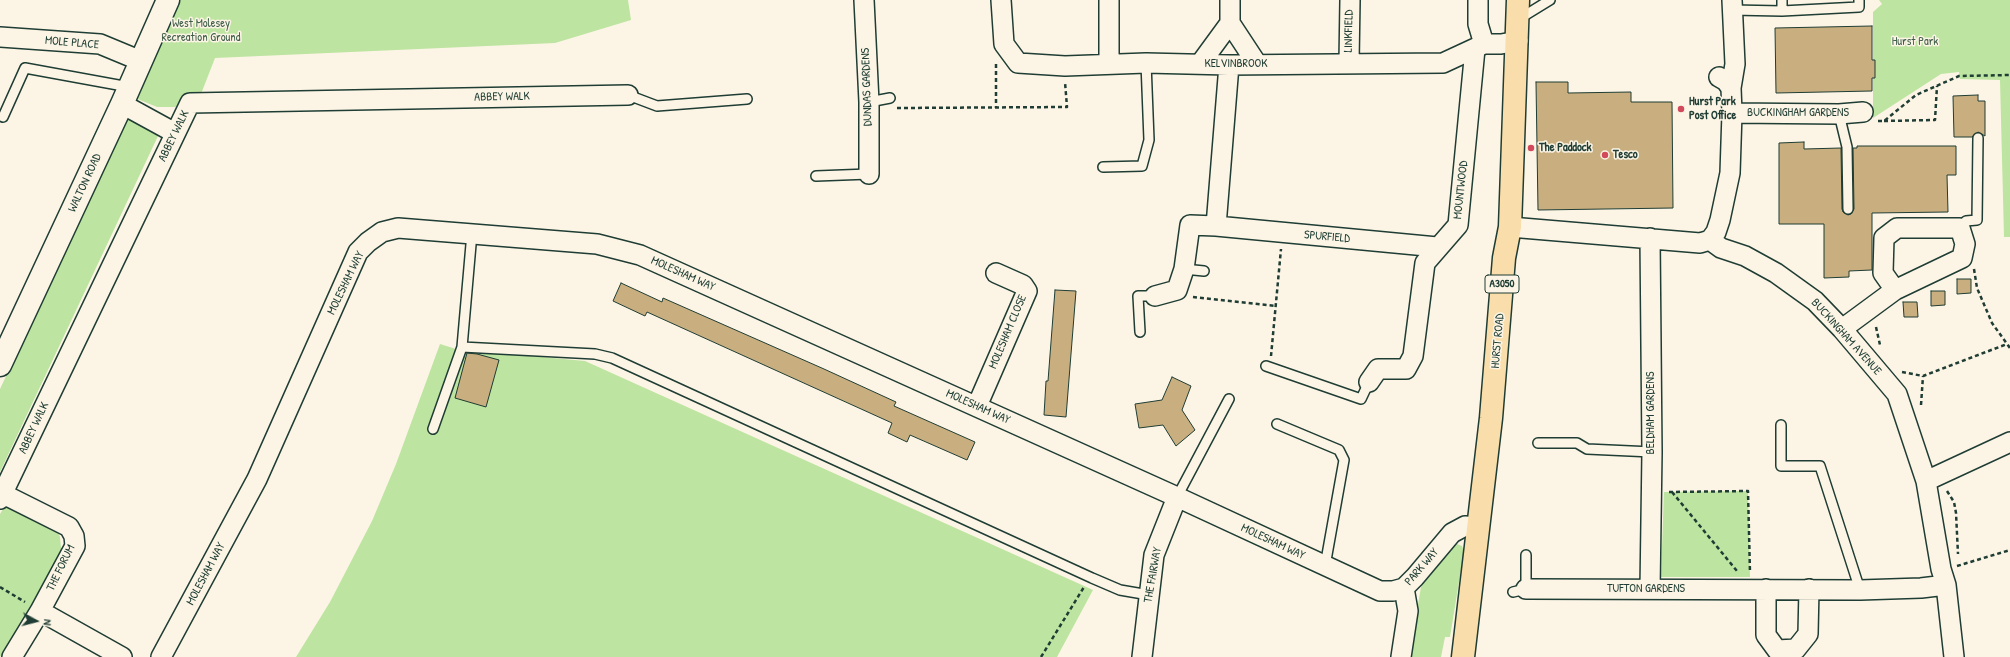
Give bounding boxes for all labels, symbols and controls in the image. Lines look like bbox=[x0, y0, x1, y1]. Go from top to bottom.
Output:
street label: LINKFIELD bbox=[1341, 10, 1357, 52]
park label: West Molesey Recreation Ground bbox=[162, 17, 240, 45]
street label: MOLE PLACE bbox=[44, 33, 100, 53]
park label: Hurst Park bbox=[1892, 35, 1938, 49]
street label: DUNDAS GARDENS bbox=[858, 48, 876, 126]
street label: KELVINBROOK bbox=[1204, 57, 1268, 71]
street label: ABBEY WALK bbox=[474, 89, 530, 105]
place label: Hurst Park Post Office bbox=[1689, 95, 1736, 123]
marker: Hurst Park Post Office bbox=[1676, 104, 1686, 114]
street label: BUCKINGHAM GARDENS bbox=[1747, 106, 1849, 120]
street label: ABBEY WALK bbox=[155, 108, 193, 164]
place label: The Paddock bbox=[1539, 141, 1591, 155]
marker: The Paddock bbox=[1526, 143, 1536, 153]
place label: Tesco bbox=[1613, 148, 1638, 162]
marker: Tesco bbox=[1600, 150, 1610, 160]
street label: WALTON ROAD bbox=[65, 151, 105, 215]
street label: MOUNTWOOD bbox=[1451, 160, 1471, 220]
street label: SPURFIELD bbox=[1303, 228, 1351, 246]
street label: MOLESHAM WAY bbox=[324, 249, 368, 317]
street label: MOLESHAM WAY bbox=[649, 253, 717, 295]
road number: A3050 bbox=[1485, 275, 1519, 293]
street label: MOLESHAM CLOSE bbox=[986, 293, 1030, 371]
street label: BUCKINGHAM AVENUE bbox=[1808, 296, 1884, 378]
street label: HURST ROAD bbox=[1488, 313, 1508, 369]
street label: BELDHAM GARDENS bbox=[1644, 372, 1658, 454]
street label: MOLESHAM WAY bbox=[944, 386, 1012, 428]
street label: ABBEY WALK bbox=[16, 400, 52, 456]
street label: MOLESHAM WAY bbox=[1239, 521, 1307, 563]
street label: MOLESHAM WAY bbox=[183, 540, 229, 608]
street label: THE FORUM bbox=[44, 543, 78, 593]
street label: PARK WAY bbox=[1402, 545, 1442, 589]
street label: THE FAIRWAY bbox=[1141, 546, 1165, 604]
street label: TUFTON GARDENS bbox=[1607, 582, 1685, 596]
north arrow bbox=[16, 601, 56, 641]
text: N bbox=[41, 619, 55, 626]

